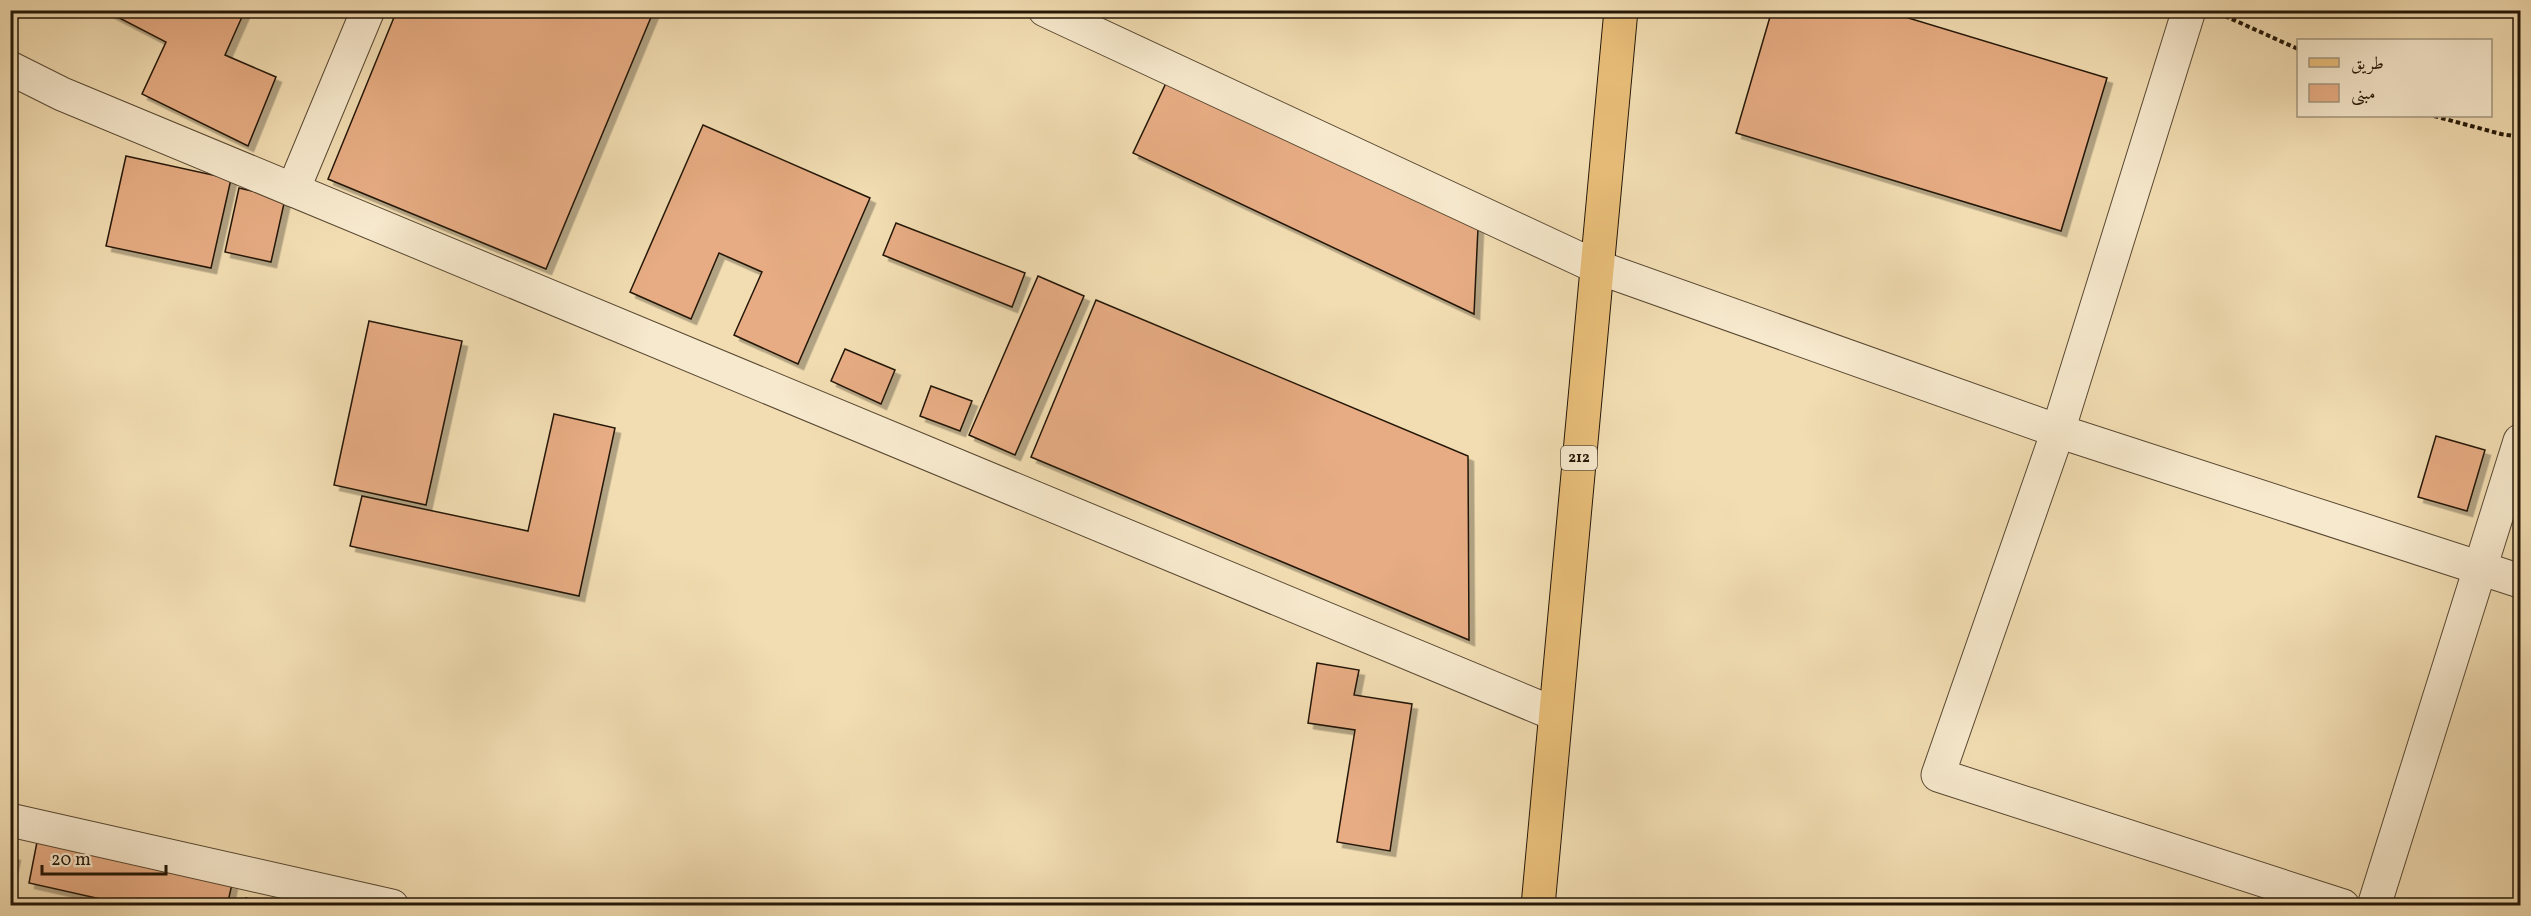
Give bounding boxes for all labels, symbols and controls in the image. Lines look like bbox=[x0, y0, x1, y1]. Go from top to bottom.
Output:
legend bbox=[2297, 39, 2492, 117]
text: طريق bbox=[2351, 52, 2384, 77]
text: مبنى bbox=[2351, 82, 2376, 107]
road number: 212 bbox=[1561, 446, 1597, 470]
scale bar bbox=[42, 838, 166, 876]
text: 20 m bbox=[51, 848, 91, 873]

